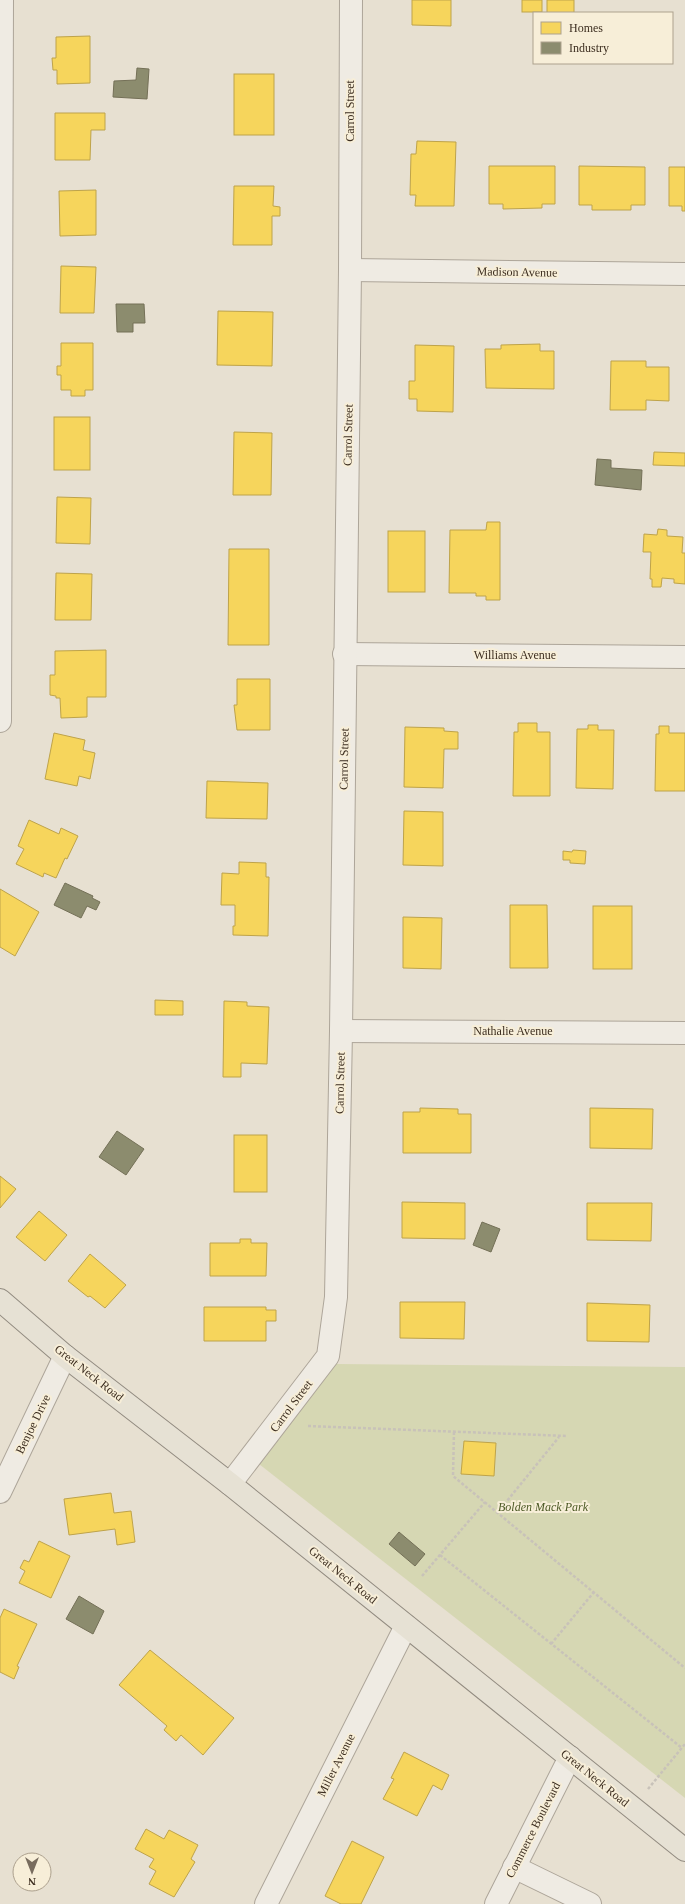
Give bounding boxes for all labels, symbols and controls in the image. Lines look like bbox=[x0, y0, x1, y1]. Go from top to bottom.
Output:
legend bbox=[533, 12, 673, 64]
text: Homes bbox=[569, 21, 603, 35]
text: Industry bbox=[569, 41, 609, 55]
street label: Carrol Street bbox=[343, 80, 357, 142]
street label: Madison Avenue bbox=[477, 264, 557, 280]
street label: Carrol Street bbox=[340, 403, 356, 466]
street label: Williams Avenue bbox=[474, 648, 556, 662]
street label: Carrol Street bbox=[336, 727, 352, 790]
street label: Nathalie Avenue bbox=[473, 1024, 553, 1038]
street label: Carrol Street bbox=[332, 1051, 348, 1114]
street label: Great Neck Road bbox=[52, 1342, 126, 1404]
street label: Carrol Street bbox=[267, 1377, 316, 1435]
street label: Benjoe Drive bbox=[13, 1392, 53, 1456]
park label: Bolden Mack Park bbox=[498, 1500, 589, 1514]
street label: Great Neck Road bbox=[306, 1543, 380, 1607]
street label: Miller Avenue bbox=[314, 1731, 358, 1799]
street label: Great Neck Road bbox=[558, 1746, 632, 1810]
street label: Commerce Boulevard bbox=[503, 1780, 563, 1880]
north arrow bbox=[12, 1852, 52, 1892]
text: N bbox=[28, 1876, 36, 1888]

